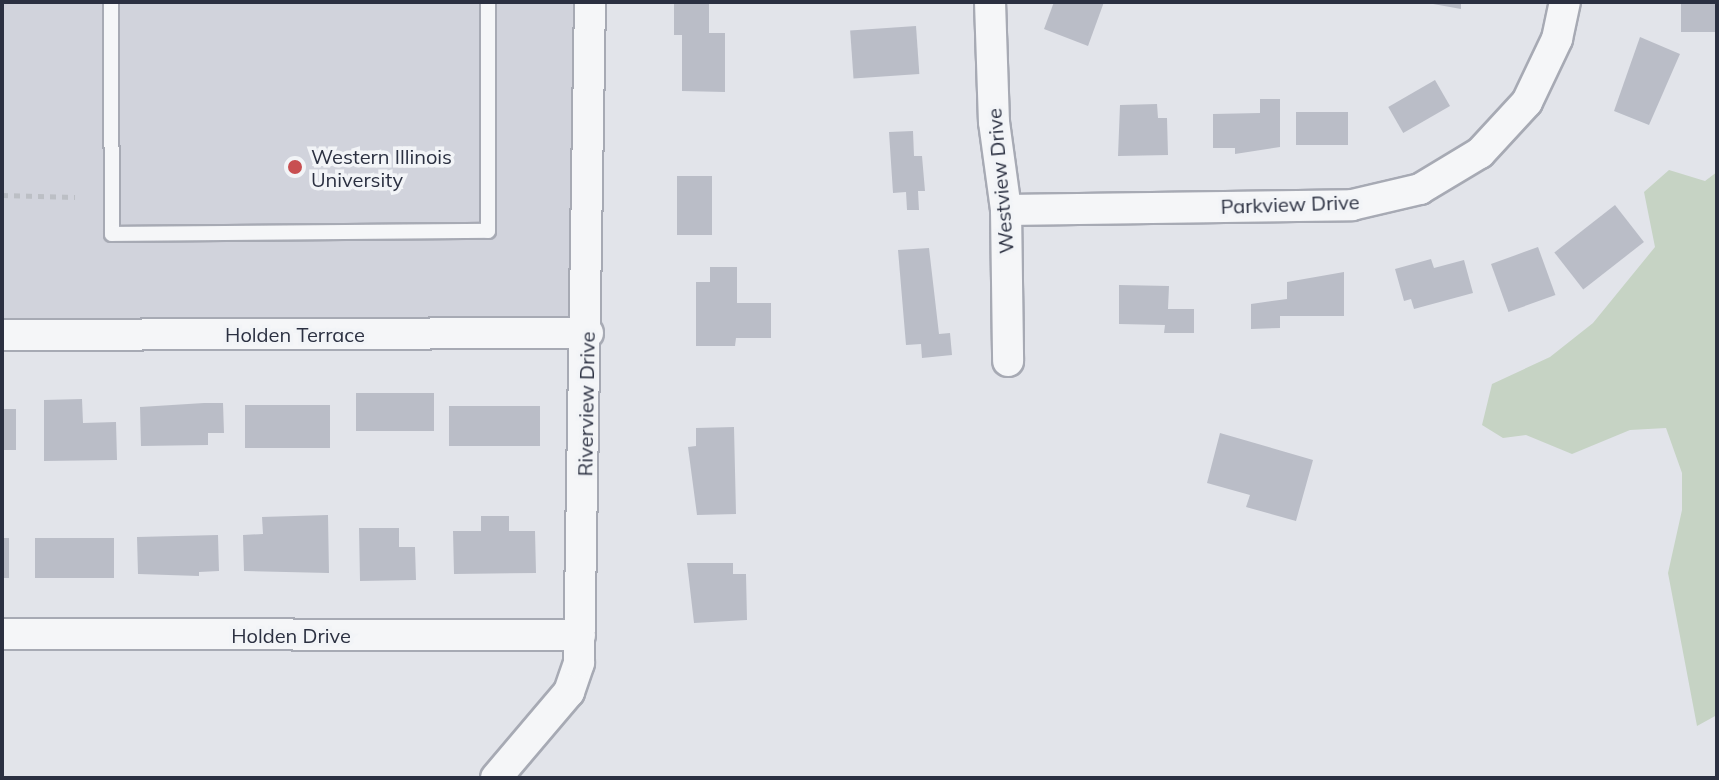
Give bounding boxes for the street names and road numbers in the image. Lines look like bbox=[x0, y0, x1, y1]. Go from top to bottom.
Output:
street label: Westview Drive bbox=[982, 107, 1018, 255]
street label: Parkview Drive bbox=[1220, 190, 1360, 218]
street label: Holden Terrace bbox=[225, 322, 365, 346]
street label: Riverview Drive bbox=[573, 331, 599, 477]
street label: Holden Drive bbox=[231, 623, 351, 647]

